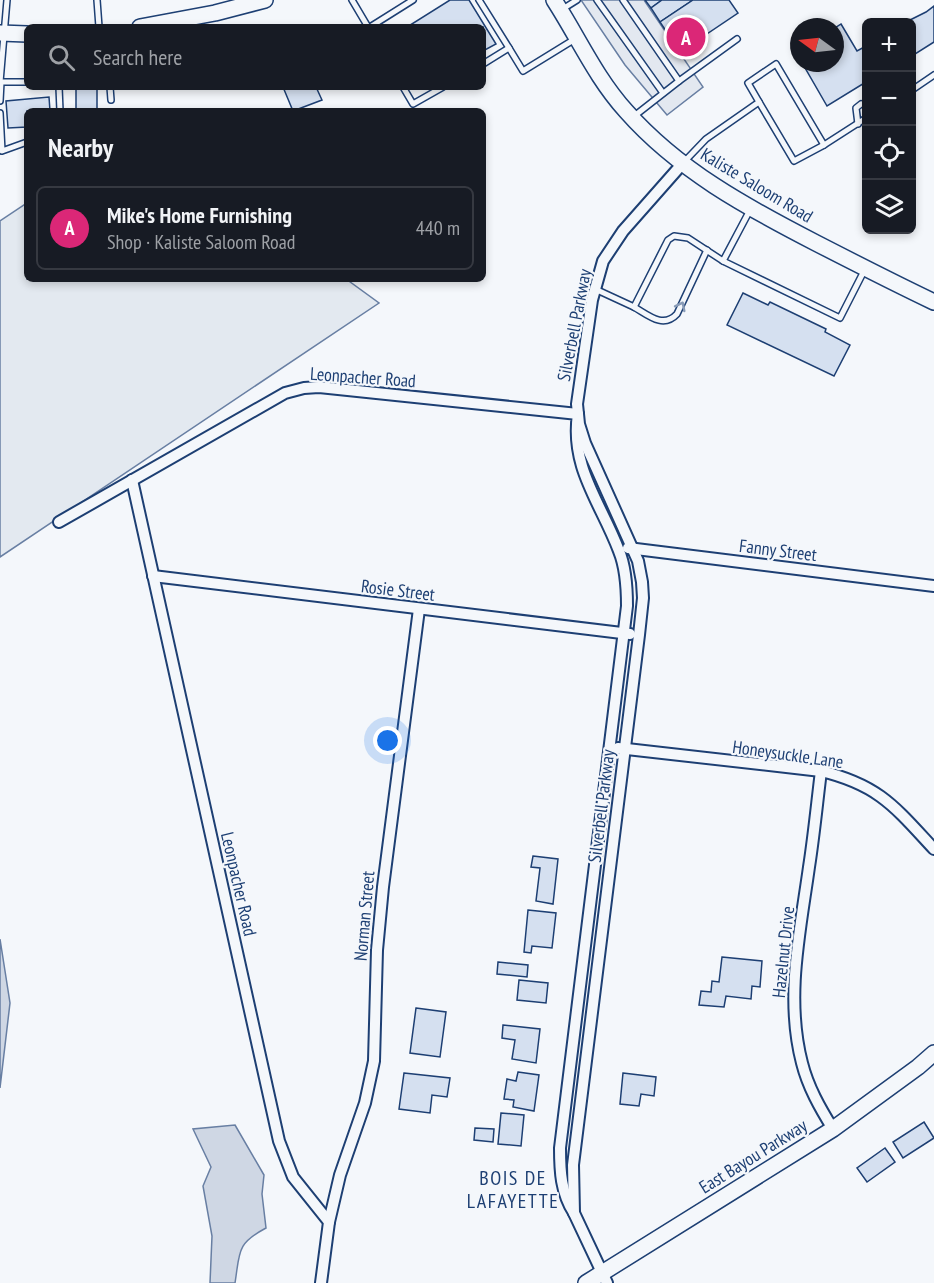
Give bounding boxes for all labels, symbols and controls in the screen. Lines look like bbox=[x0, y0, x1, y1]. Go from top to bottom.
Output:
pin: A bbox=[666, 15, 706, 60]
north arrow bbox=[790, 18, 844, 72]
map controls bbox=[862, 18, 916, 234]
button: + bbox=[862, 18, 916, 72]
search box bbox=[24, 24, 486, 90]
icon: search bbox=[45, 41, 78, 74]
text: Search here bbox=[93, 43, 182, 71]
button: − bbox=[862, 72, 916, 126]
button: locate bbox=[862, 126, 916, 180]
text: Nearby bbox=[48, 131, 113, 164]
street label: Kaliste Saloom Road bbox=[697, 142, 817, 228]
button: layers bbox=[862, 180, 916, 234]
text: Mike's Home Furnishing bbox=[107, 201, 292, 229]
text: A bbox=[64, 215, 75, 241]
text: 440 m bbox=[416, 215, 460, 241]
text: Shop · Kaliste Saloom Road bbox=[107, 229, 295, 255]
street label: Silverbell Parkway bbox=[552, 267, 596, 383]
one-way arrow bbox=[673, 301, 685, 312]
street label: Leonpacher Road bbox=[309, 362, 417, 392]
street label: Fanny Street bbox=[738, 534, 818, 566]
street label: Rosie Street bbox=[360, 574, 436, 606]
your location bbox=[373, 726, 402, 755]
street label: Honeysuckle Lane bbox=[731, 735, 845, 773]
street label: Silverbell Parkway bbox=[583, 748, 619, 864]
street label: Leonpacher Road bbox=[216, 830, 262, 938]
street label: Norman Street bbox=[349, 870, 379, 962]
street label: Hazelnut Drive bbox=[767, 905, 799, 999]
street label: East Bayou Parkway bbox=[695, 1114, 811, 1198]
district label: BOIS DE LAFAYETTE bbox=[467, 1165, 559, 1214]

